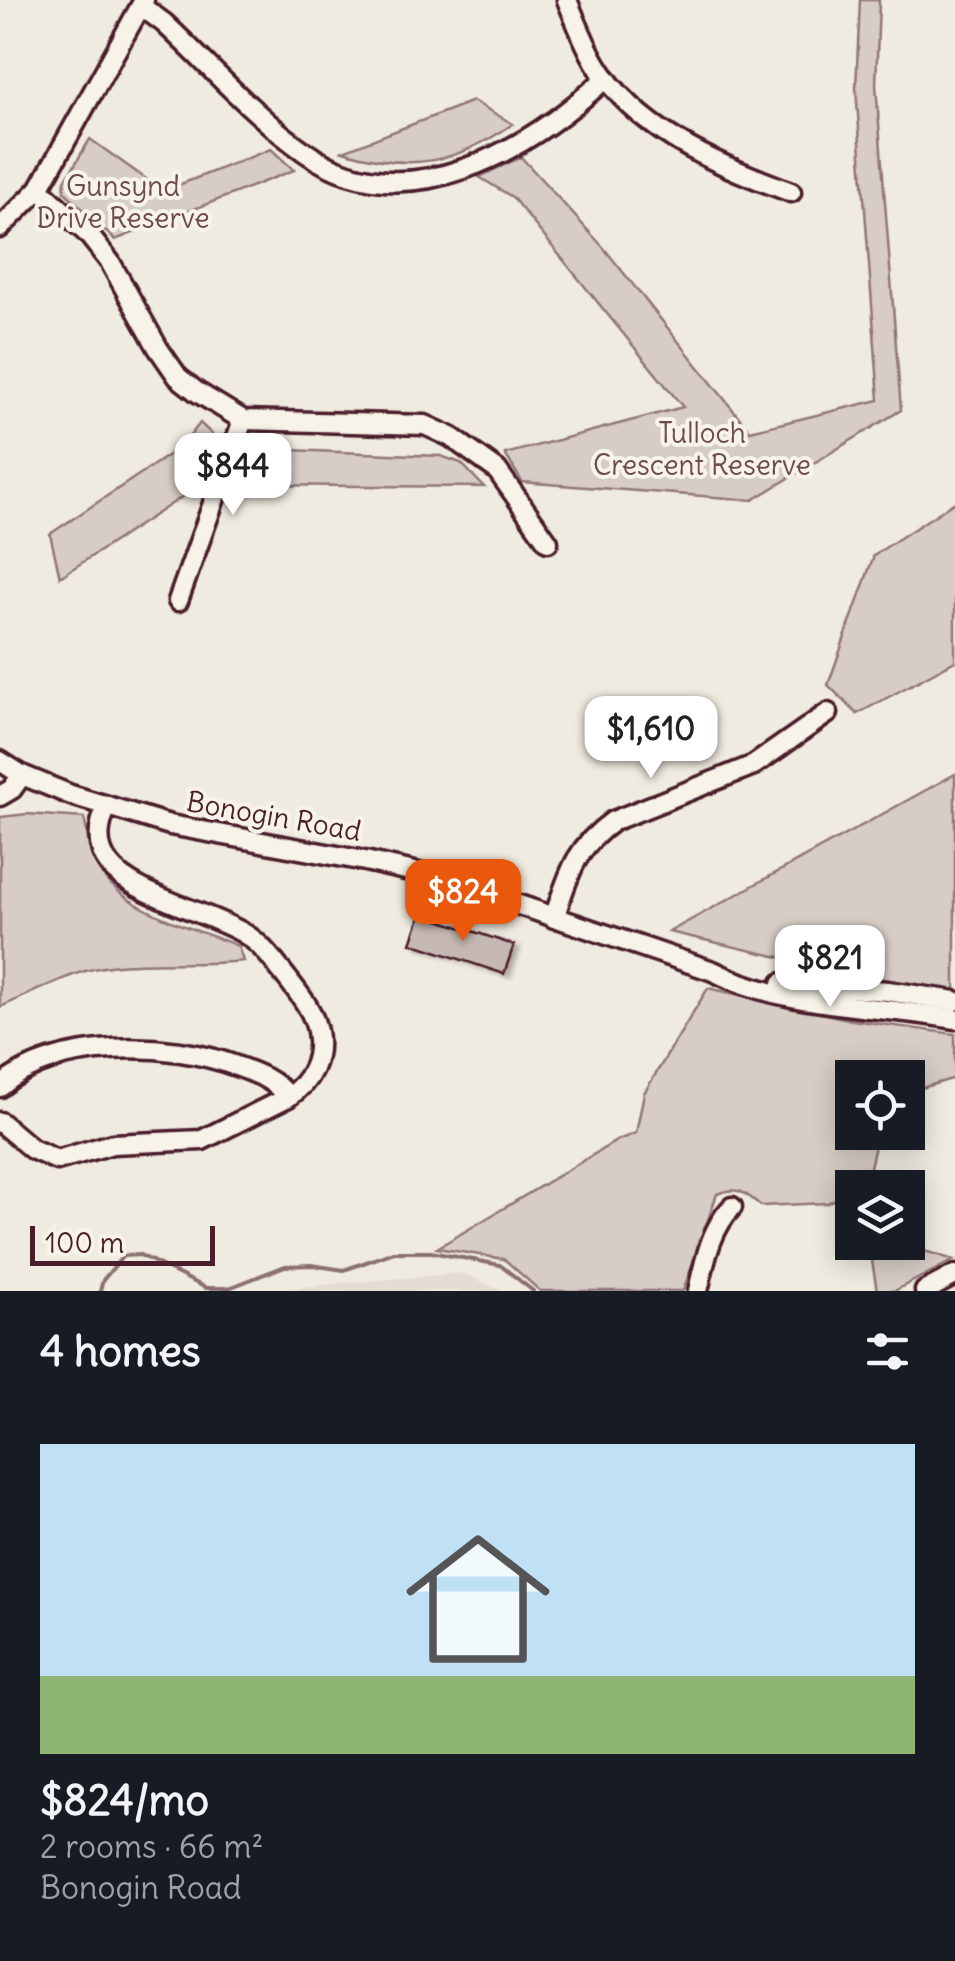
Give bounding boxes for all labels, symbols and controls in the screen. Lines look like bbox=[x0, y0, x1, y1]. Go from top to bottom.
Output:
park label: Gunsynd Drive Reserve bbox=[36, 168, 210, 236]
park label: Tulloch Crescent Reserve bbox=[593, 415, 811, 483]
pin: $844 bbox=[174, 433, 292, 518]
text: $844 bbox=[196, 445, 270, 486]
pin: $1,610 bbox=[570, 696, 732, 781]
text: $1,610 bbox=[607, 708, 695, 749]
street label: Bonogin Road bbox=[184, 783, 364, 849]
pin: $824 bbox=[404, 859, 522, 944]
text: $824 bbox=[427, 871, 499, 912]
pin: $821 bbox=[771, 925, 889, 1010]
text: $821 bbox=[797, 937, 863, 978]
map controls bbox=[835, 1060, 925, 1260]
button: locate bbox=[835, 1060, 925, 1150]
button: layers bbox=[835, 1170, 925, 1260]
scale bar bbox=[30, 1221, 215, 1266]
text: 100 m bbox=[45, 1225, 124, 1261]
icon: filters bbox=[860, 1324, 915, 1379]
text: 4 homes bbox=[40, 1325, 201, 1377]
icon: home bbox=[388, 1509, 568, 1689]
text: $824/mo bbox=[40, 1774, 209, 1826]
text: 2 rooms · 66 m² bbox=[40, 1826, 263, 1867]
text: Bonogin Road bbox=[40, 1867, 242, 1908]

